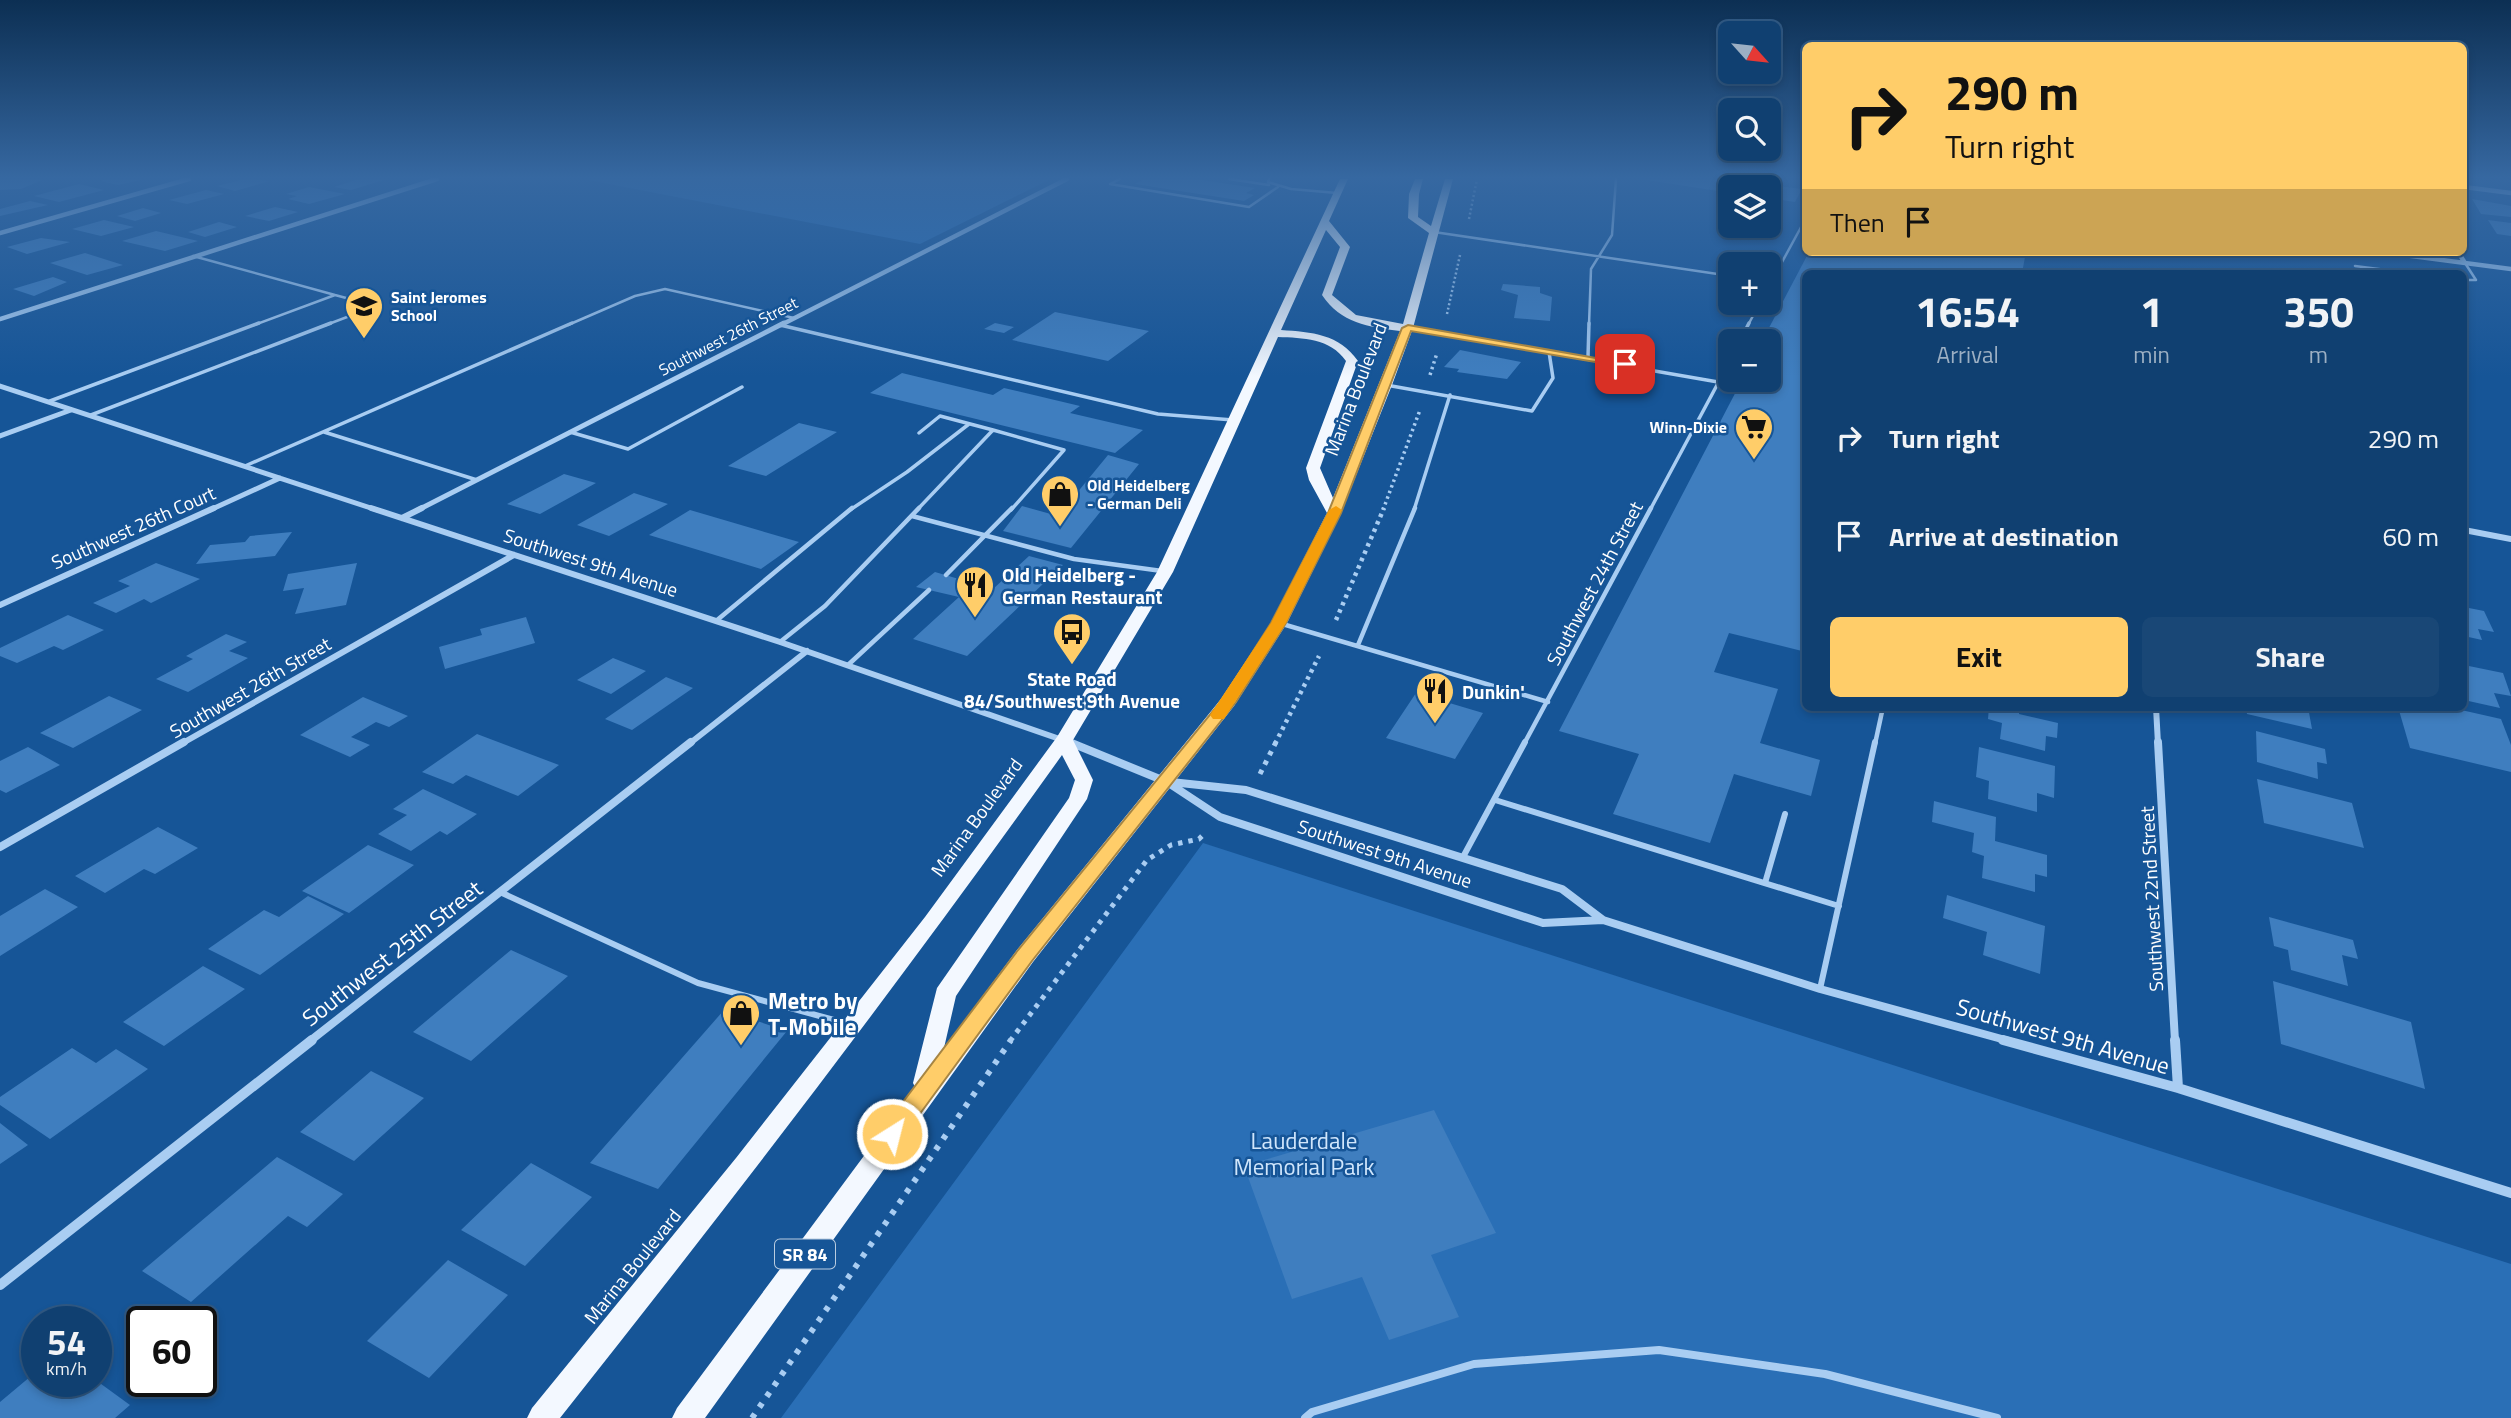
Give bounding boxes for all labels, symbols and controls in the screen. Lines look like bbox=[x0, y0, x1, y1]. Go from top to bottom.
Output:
north arrow bbox=[1718, 21, 1782, 84]
map controls bbox=[1718, 21, 1781, 392]
text: 290 m bbox=[1945, 54, 2079, 129]
icon: right bbox=[1830, 70, 1921, 161]
button: search bbox=[1718, 98, 1781, 161]
text: Turn right bbox=[1945, 122, 2074, 170]
button: layers bbox=[1718, 175, 1781, 238]
text: Then bbox=[1830, 203, 1885, 242]
icon: arrive bbox=[1899, 203, 1937, 241]
button: + bbox=[1718, 252, 1781, 315]
text: 16:54 bbox=[1915, 279, 2020, 343]
text: 1 bbox=[2140, 279, 2163, 343]
text: 350 bbox=[2283, 279, 2354, 343]
school or university icon: Saint Jeromes School bbox=[343, 285, 385, 340]
place label: Saint Jeromes School bbox=[391, 285, 487, 327]
street label: Southwest 26th Street bbox=[654, 290, 802, 382]
street label: Marina Boulevard bbox=[1316, 318, 1394, 460]
button: − bbox=[1718, 329, 1781, 392]
pin bbox=[1595, 334, 1655, 394]
text: Arrival bbox=[1936, 337, 1999, 372]
text: min bbox=[2133, 337, 2170, 372]
text: m bbox=[2309, 337, 2328, 372]
icon: arrive bbox=[1606, 345, 1644, 383]
supermarket icon: Winn-Dixie bbox=[1733, 406, 1775, 461]
place label: Winn-Dixie bbox=[1650, 415, 1727, 439]
icon: right bbox=[1830, 419, 1868, 457]
text: Turn right bbox=[1889, 419, 2000, 458]
text: 290 m bbox=[2368, 419, 2439, 458]
shop icon: Old Heidelberg - German Deli bbox=[1039, 473, 1081, 528]
place label: Old Heidelberg - German Deli bbox=[1087, 473, 1190, 515]
street label: Southwest 26th Court bbox=[46, 478, 220, 576]
street label: Southwest 24th Street bbox=[1538, 495, 1650, 670]
icon: arrive bbox=[1830, 517, 1868, 555]
text: Arrive at destination bbox=[1889, 517, 2119, 556]
text: 60 m bbox=[2382, 517, 2439, 556]
street label: Southwest 9th Avenue bbox=[500, 520, 682, 604]
place label: Old Heidelberg - German Restaurant bbox=[1002, 560, 1162, 611]
restaurant icon: Old Heidelberg - German Restaurant bbox=[954, 564, 996, 619]
bus stop icon: State Road 84/Southwest 9th Avenue bbox=[1051, 611, 1093, 666]
button: Exit bbox=[1830, 617, 2128, 697]
button: Share bbox=[2142, 617, 2439, 697]
street label: Southwest 26th Street bbox=[164, 629, 336, 745]
place label: State Road 84/Southwest 9th Avenue bbox=[964, 664, 1180, 715]
restaurant icon: Dunkin' bbox=[1414, 670, 1456, 725]
place label: Dunkin' bbox=[1462, 677, 1525, 706]
street label: Marina Boulevard bbox=[923, 752, 1029, 882]
street label: Southwest 22nd Street bbox=[2132, 805, 2170, 992]
street label: Southwest 9th Avenue bbox=[1294, 811, 1476, 895]
street label: Southwest 25th Street bbox=[294, 871, 490, 1035]
place label: Metro by T-Mobile bbox=[768, 983, 858, 1044]
street label: Southwest 9th Avenue bbox=[1952, 989, 2174, 1083]
shop icon: Metro by T-Mobile bbox=[720, 992, 762, 1047]
position arrow bbox=[855, 1097, 929, 1171]
park label: Lauderdale Memorial Park bbox=[1233, 1123, 1375, 1184]
street label: Marina Boulevard bbox=[576, 1202, 688, 1330]
road number: SR 84 bbox=[775, 1240, 835, 1268]
speed limit sign: 60 bbox=[126, 1306, 217, 1397]
text: 54 bbox=[47, 1315, 86, 1369]
text: km/h bbox=[46, 1355, 87, 1382]

